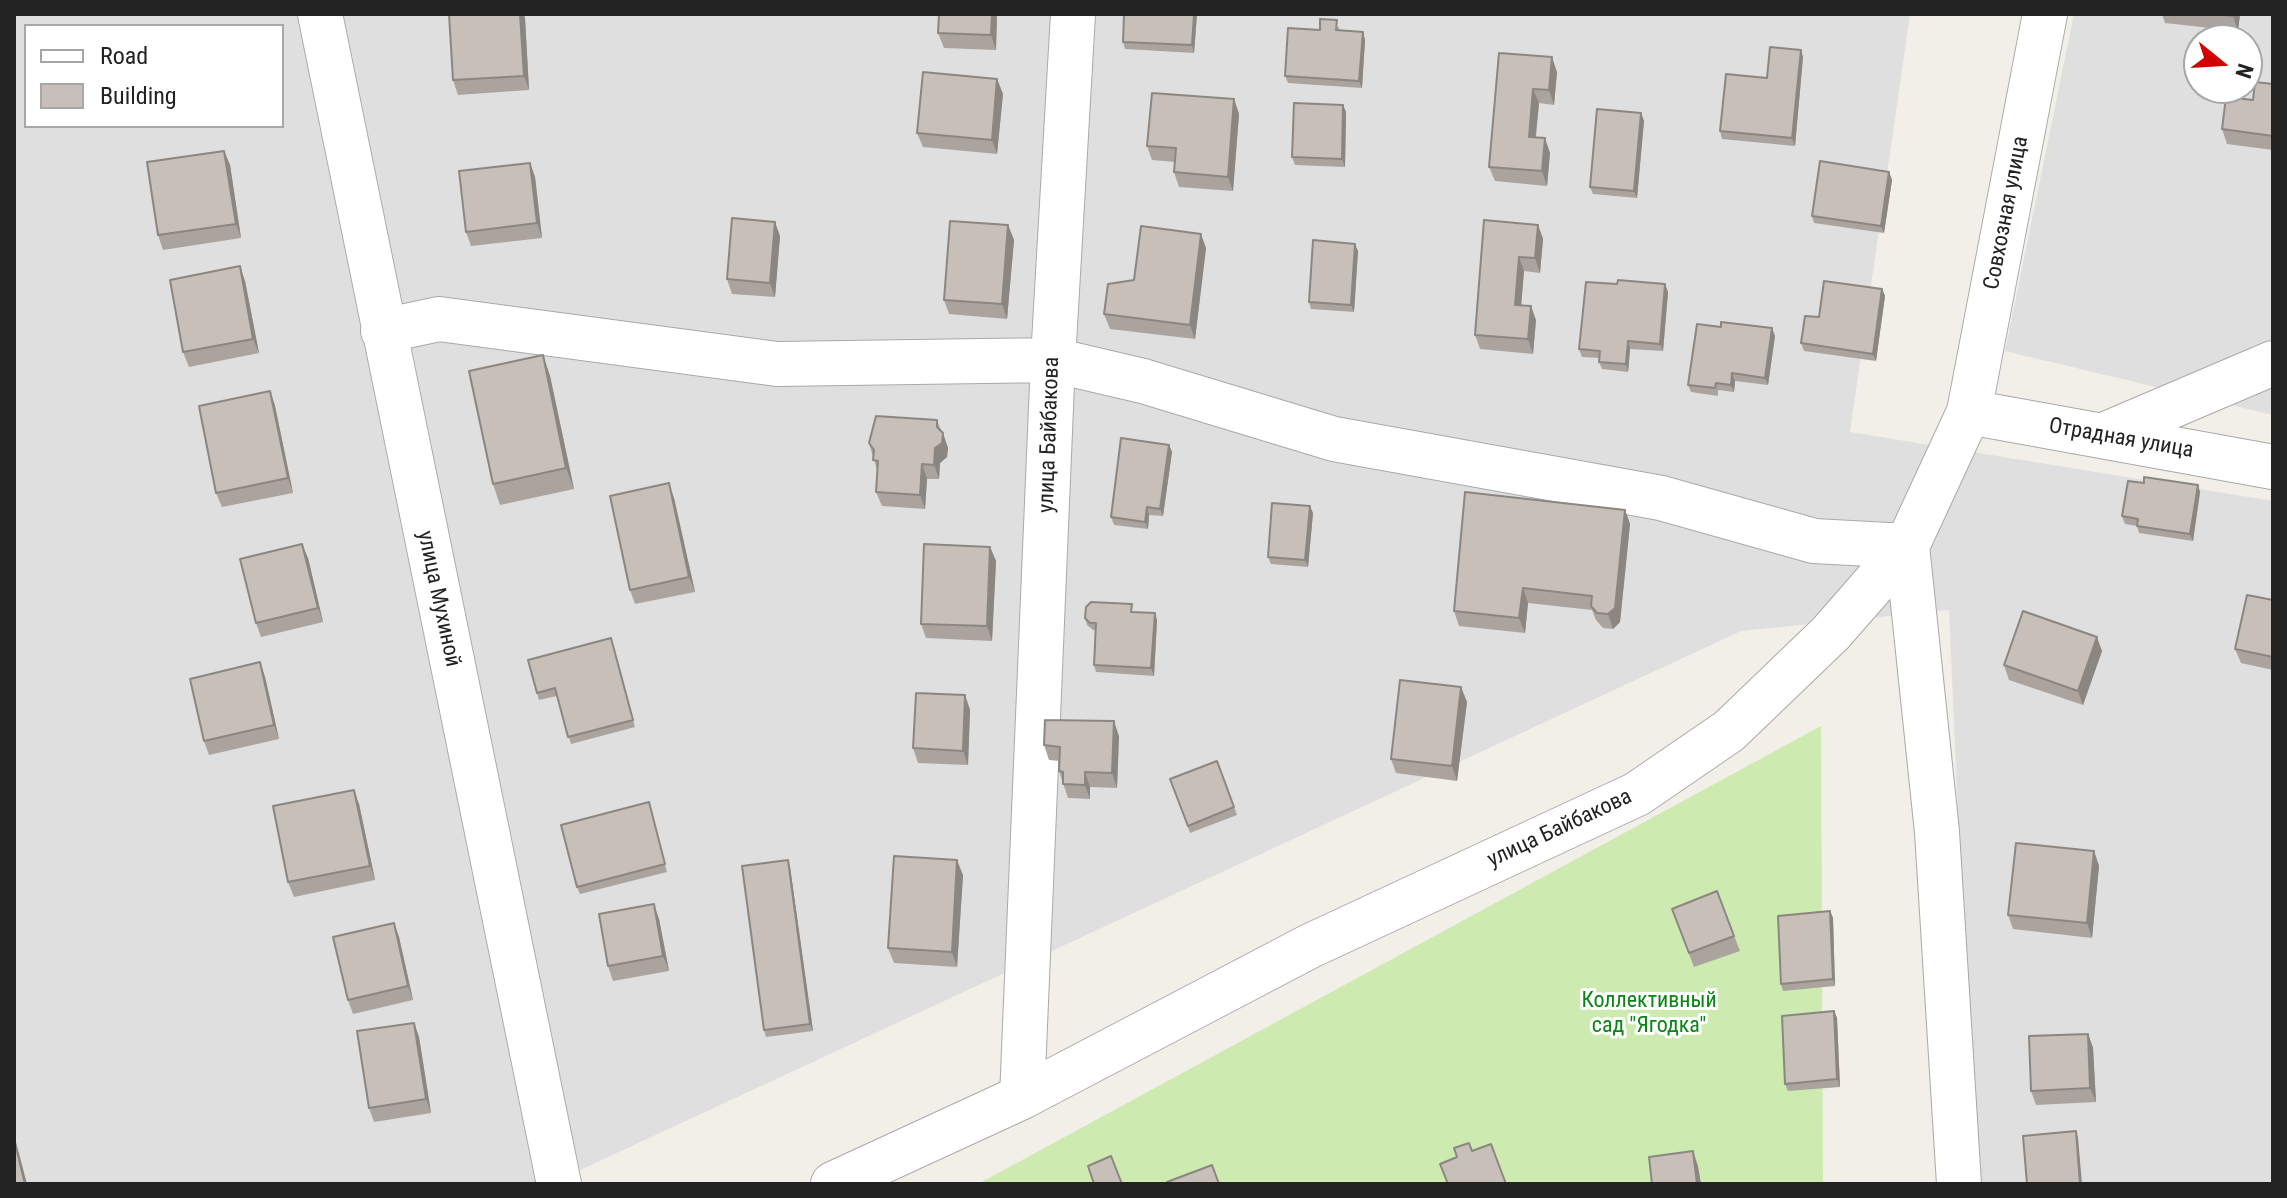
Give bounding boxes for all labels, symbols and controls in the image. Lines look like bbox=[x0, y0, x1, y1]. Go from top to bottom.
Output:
legend bbox=[24, 24, 284, 128]
north arrow bbox=[2183, 24, 2263, 104]
text: Road bbox=[100, 42, 148, 70]
text: N bbox=[2230, 61, 2258, 81]
text: Building bbox=[100, 82, 177, 110]
street label: Совхозная улица bbox=[1979, 134, 2035, 292]
street label: улица Байбакова bbox=[1034, 356, 1066, 514]
street label: Отрадная улица bbox=[2047, 413, 2195, 465]
street label: улица Мухиной bbox=[411, 529, 465, 669]
street label: улица Байбакова bbox=[1484, 784, 1636, 874]
park label: Коллективный сад "Ягодка" bbox=[1581, 988, 1717, 1040]

